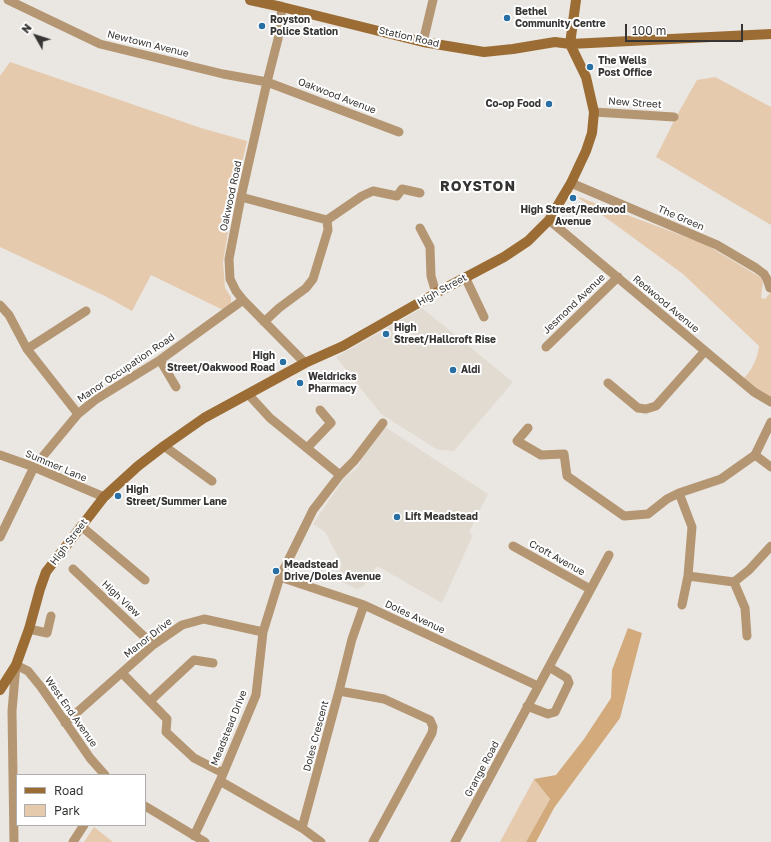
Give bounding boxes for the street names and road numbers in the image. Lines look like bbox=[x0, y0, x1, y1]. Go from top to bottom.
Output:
street label: Station Road bbox=[378, 24, 440, 50]
street label: Newtown Avenue bbox=[106, 28, 190, 60]
street label: Oakwood Avenue bbox=[296, 76, 378, 116]
street label: New Street bbox=[608, 95, 662, 111]
street label: Oakwood Road bbox=[218, 160, 244, 232]
street label: The Green bbox=[656, 203, 706, 233]
street label: High Street bbox=[415, 271, 469, 309]
street label: Jesmond Avenue bbox=[540, 271, 608, 337]
street label: Redwood Avenue bbox=[631, 273, 701, 335]
street label: Manor Occupation Road bbox=[75, 331, 177, 405]
street label: Summer Lane bbox=[23, 448, 89, 484]
street label: High Street bbox=[48, 517, 90, 567]
street label: Croft Avenue bbox=[527, 538, 587, 578]
street label: High View bbox=[99, 578, 143, 620]
street label: Doles Avenue bbox=[383, 598, 447, 636]
street label: Manor Drive bbox=[122, 616, 174, 660]
street label: West End Avenue bbox=[42, 675, 100, 749]
street label: Meadstead Drive bbox=[208, 688, 250, 768]
street label: Doles Crescent bbox=[301, 699, 331, 773]
street label: Grange Road bbox=[462, 739, 502, 799]

